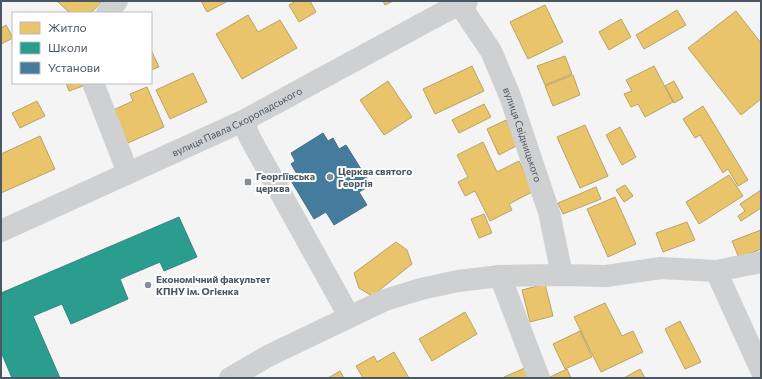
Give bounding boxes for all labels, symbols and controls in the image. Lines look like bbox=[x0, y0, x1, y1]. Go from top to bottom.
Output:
legend bbox=[12, 12, 152, 84]
text: Житло bbox=[48, 20, 87, 34]
text: Школи bbox=[48, 40, 88, 54]
text: Установи bbox=[48, 60, 100, 74]
street label: вулиця Павла Скоропадського bbox=[170, 84, 304, 159]
street label: вулиця Свідницького bbox=[501, 85, 544, 183]
place label: Церква святого Георгія bbox=[338, 165, 412, 189]
place label: Георгіївська церква bbox=[256, 170, 315, 194]
marker: Церква святого Георгія bbox=[325, 172, 335, 182]
marker: Георгіївська церква bbox=[243, 177, 253, 187]
place label: Економічний факультет КПНУ ім. Огієнка bbox=[156, 273, 271, 297]
marker: Економічний факультет КПНУ ім. Огієнка bbox=[143, 280, 153, 290]

